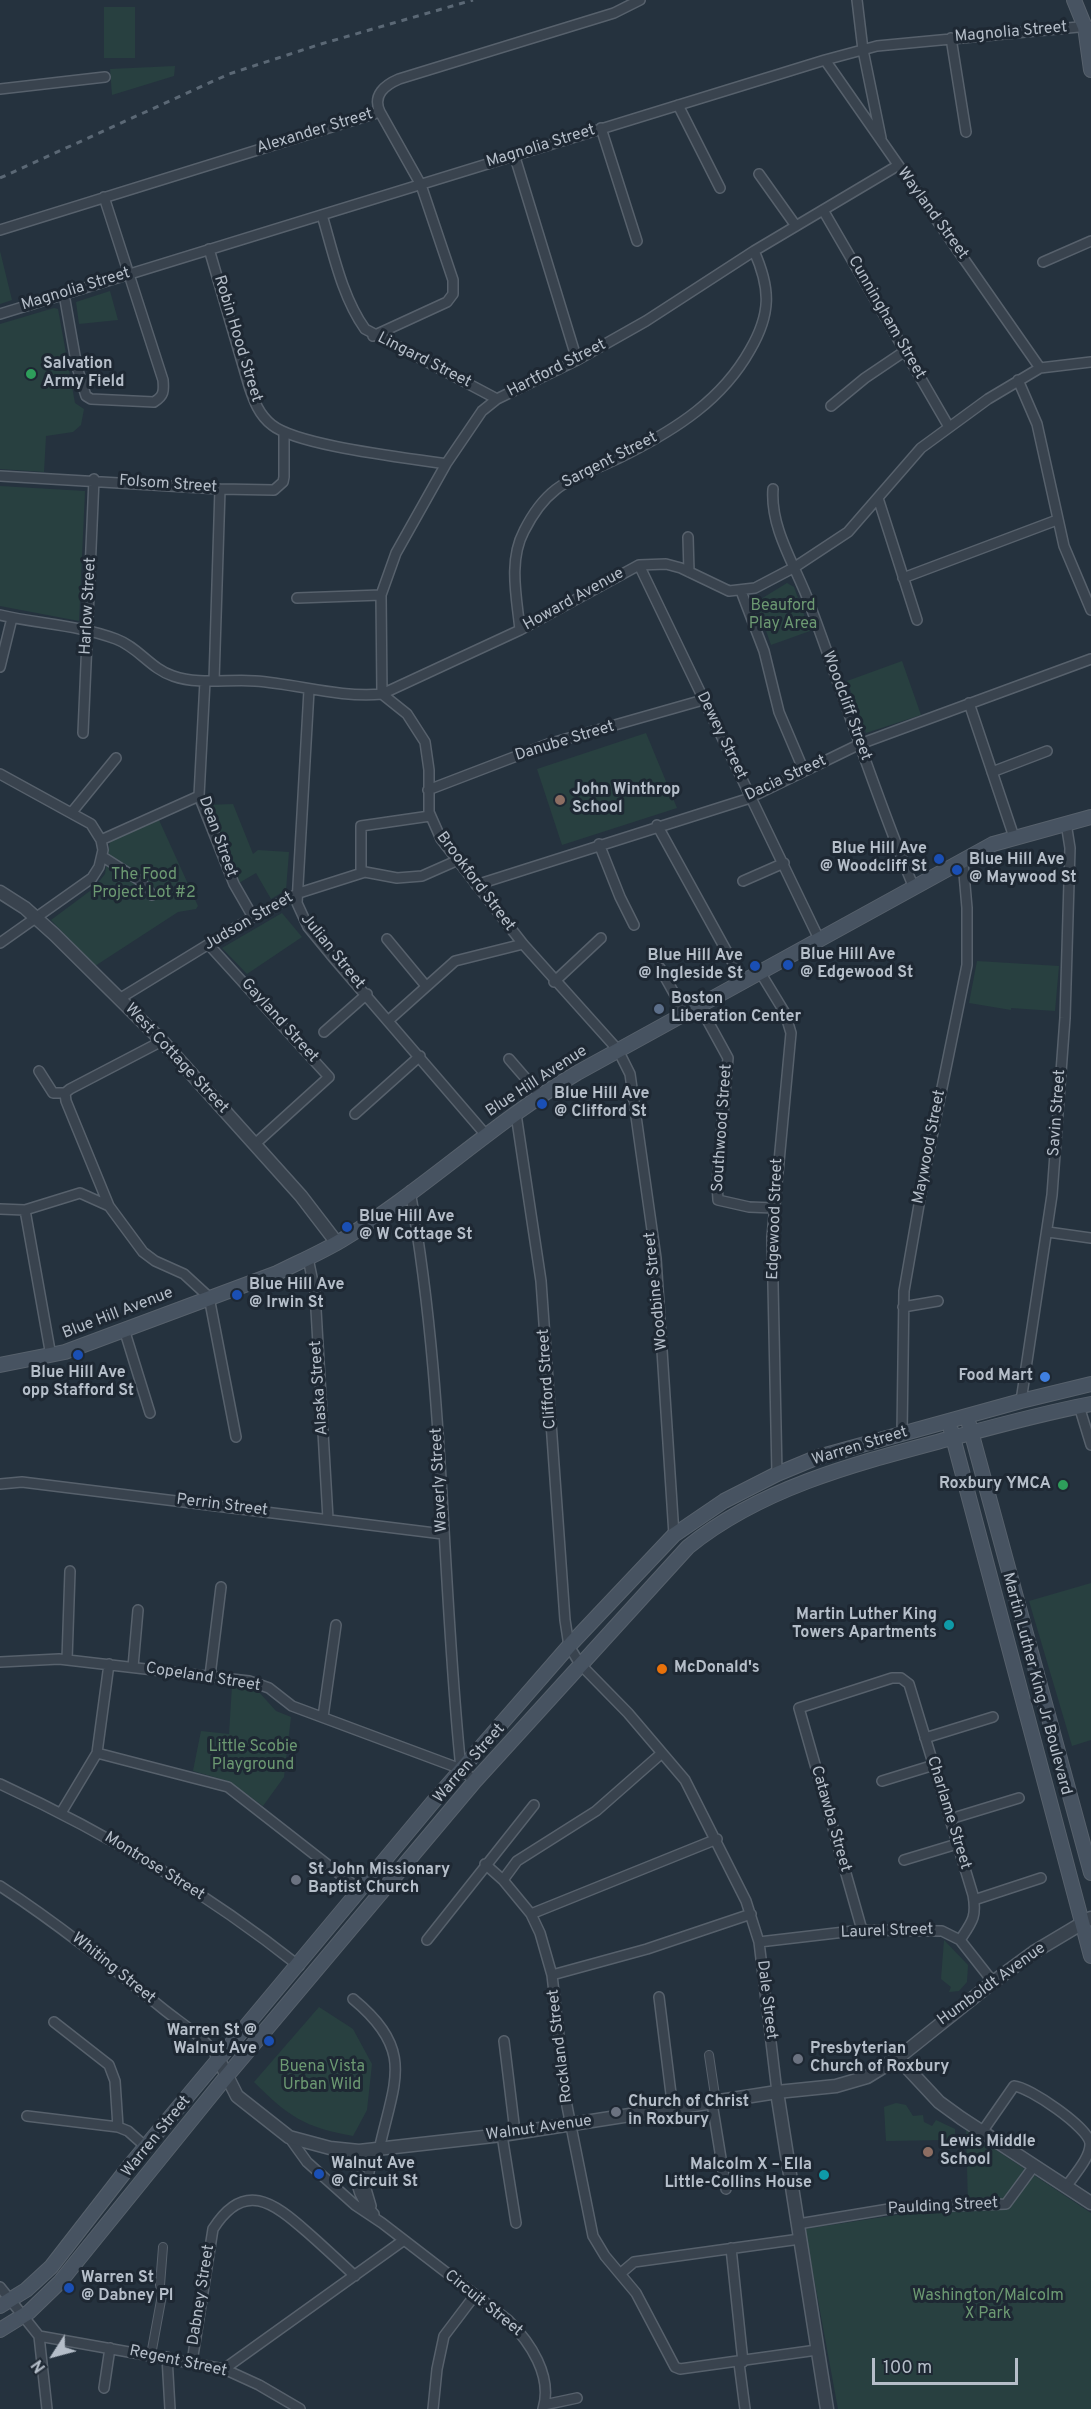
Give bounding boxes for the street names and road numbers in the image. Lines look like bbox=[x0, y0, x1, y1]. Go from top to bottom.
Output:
street label: Magnolia Street bbox=[954, 19, 1068, 47]
street label: Alexander Street bbox=[254, 105, 376, 159]
street label: Magnolia Street bbox=[484, 121, 598, 173]
street label: Wayland Street bbox=[892, 164, 972, 264]
street label: Cunningham Street bbox=[843, 253, 929, 383]
street label: Magnolia Street bbox=[19, 264, 133, 316]
street label: Robin Hood Street bbox=[209, 273, 265, 405]
street label: Lingard Street bbox=[374, 329, 474, 393]
street label: Hartford Street bbox=[504, 336, 610, 402]
street label: Sargent Street bbox=[559, 429, 661, 493]
street label: Folsom Street bbox=[118, 472, 218, 498]
street label: Harlow Street bbox=[77, 557, 101, 655]
street label: Howard Avenue bbox=[520, 564, 628, 636]
street label: Woodcliff Street bbox=[817, 649, 875, 763]
street label: Dewey Street bbox=[692, 689, 750, 783]
street label: Danube Street bbox=[513, 718, 617, 766]
street label: Dacia Street bbox=[742, 752, 830, 806]
street label: Dean Street bbox=[193, 794, 241, 880]
street label: Brookford Street bbox=[431, 829, 519, 935]
street label: Judson Street bbox=[201, 889, 297, 955]
street label: Julian Street bbox=[296, 910, 368, 994]
street label: Gayland Street bbox=[236, 975, 322, 1067]
street label: West Cottage Street bbox=[120, 1000, 232, 1118]
street label: Blue Hill Avenue bbox=[483, 1042, 591, 1122]
street label: Southwood Street bbox=[709, 1063, 737, 1193]
street label: Savin Street bbox=[1045, 1069, 1071, 1157]
street label: Maywood Street bbox=[910, 1088, 950, 1206]
street label: Edgewood Street bbox=[764, 1158, 788, 1280]
street label: Woodbine Street bbox=[641, 1231, 673, 1351]
street label: Blue Hill Avenue bbox=[60, 1284, 176, 1344]
street label: Clifford Street bbox=[535, 1328, 561, 1430]
street label: Alaska Street bbox=[307, 1340, 333, 1436]
street label: Warren Street bbox=[810, 1423, 910, 1471]
street label: Waverly Street bbox=[428, 1427, 452, 1533]
street label: Perrin Street bbox=[175, 1491, 269, 1521]
street label: Martin Luther King Jr Boulevard bbox=[997, 1571, 1075, 1797]
street label: Copeland Street bbox=[144, 1659, 262, 1697]
street label: Warren Street bbox=[430, 1720, 510, 1808]
street label: Charlame Street bbox=[922, 1754, 974, 1872]
street label: Catawba Street bbox=[806, 1764, 854, 1874]
street label: Montrose Street bbox=[100, 1829, 208, 1905]
street label: Laurel Street bbox=[840, 1921, 934, 1943]
street label: Whiting Street bbox=[67, 1929, 159, 2009]
street label: Humboldt Avenue bbox=[934, 1939, 1050, 2031]
street label: Dale Street bbox=[752, 1959, 780, 2041]
street label: Rockland Street bbox=[544, 1988, 578, 2104]
street label: Warren Street bbox=[118, 2092, 196, 2182]
street label: Walnut Avenue bbox=[485, 2112, 593, 2146]
street label: Paulding Street bbox=[887, 2195, 999, 2219]
street label: Dabney Street bbox=[185, 2243, 219, 2347]
street label: Circuit Street bbox=[440, 2267, 526, 2341]
street label: Regent Street bbox=[127, 2342, 229, 2382]

